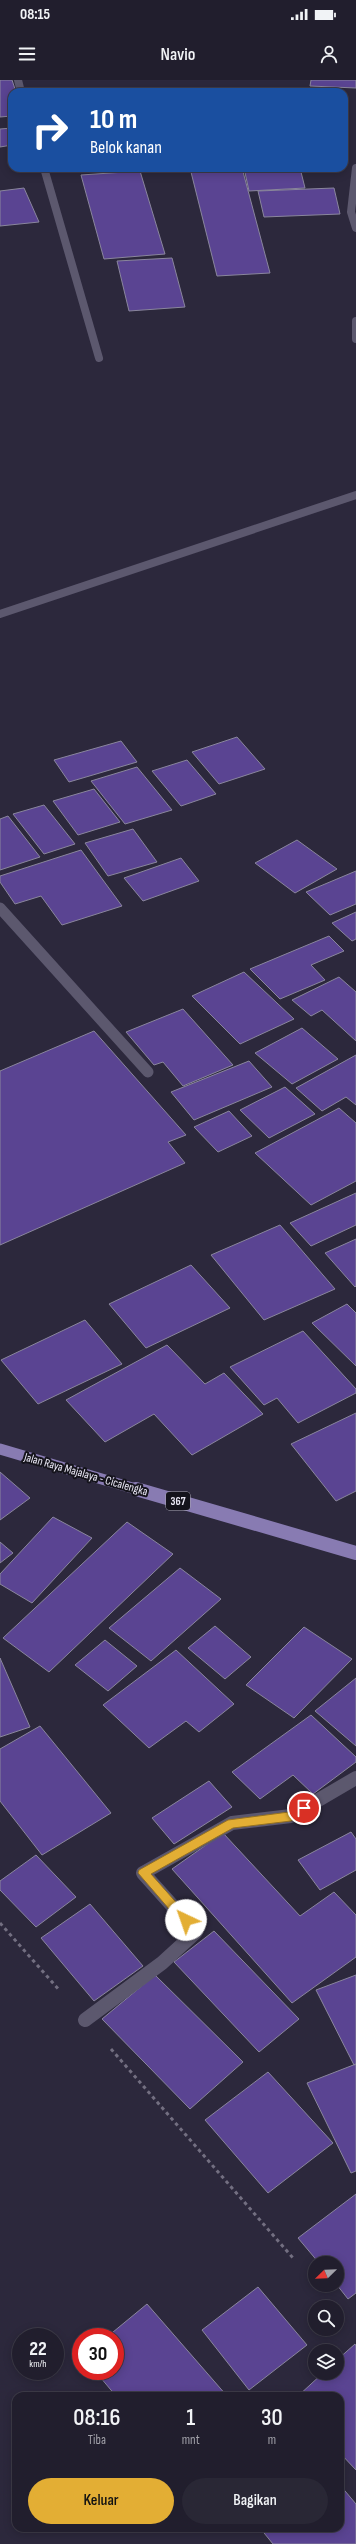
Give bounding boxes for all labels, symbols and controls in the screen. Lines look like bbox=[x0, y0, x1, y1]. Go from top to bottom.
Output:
text: 08:15 bbox=[20, 5, 50, 24]
icon: menu bbox=[16, 43, 38, 65]
icon: person bbox=[318, 43, 340, 65]
text: Navio bbox=[161, 44, 196, 65]
text: 10 m bbox=[90, 103, 137, 136]
icon: right bbox=[24, 104, 76, 156]
text: Belok kanan bbox=[90, 137, 162, 158]
street label: Jalan Raya Majalaya - Cicalengka bbox=[21, 1449, 150, 1499]
road number: 367 bbox=[166, 1492, 190, 1510]
pin bbox=[287, 1791, 321, 1825]
icon: arrive bbox=[293, 1797, 315, 1819]
position arrow bbox=[165, 1899, 207, 1941]
north arrow bbox=[308, 2256, 344, 2292]
map controls bbox=[308, 2256, 344, 2380]
button: search bbox=[308, 2300, 344, 2336]
speed limit sign: 30 bbox=[72, 2328, 124, 2380]
text: 22 bbox=[29, 2337, 47, 2361]
button: layers bbox=[308, 2344, 344, 2380]
text: km/h bbox=[29, 2358, 47, 2370]
text: 08:16 bbox=[73, 2403, 120, 2432]
text: 1 bbox=[186, 2403, 195, 2432]
text: 30 bbox=[261, 2403, 283, 2432]
text: Tiba bbox=[88, 2432, 106, 2448]
text: mnt bbox=[182, 2432, 200, 2448]
text: m bbox=[268, 2432, 276, 2448]
button: Keluar bbox=[28, 2478, 174, 2524]
button: Bagikan bbox=[182, 2478, 328, 2524]

